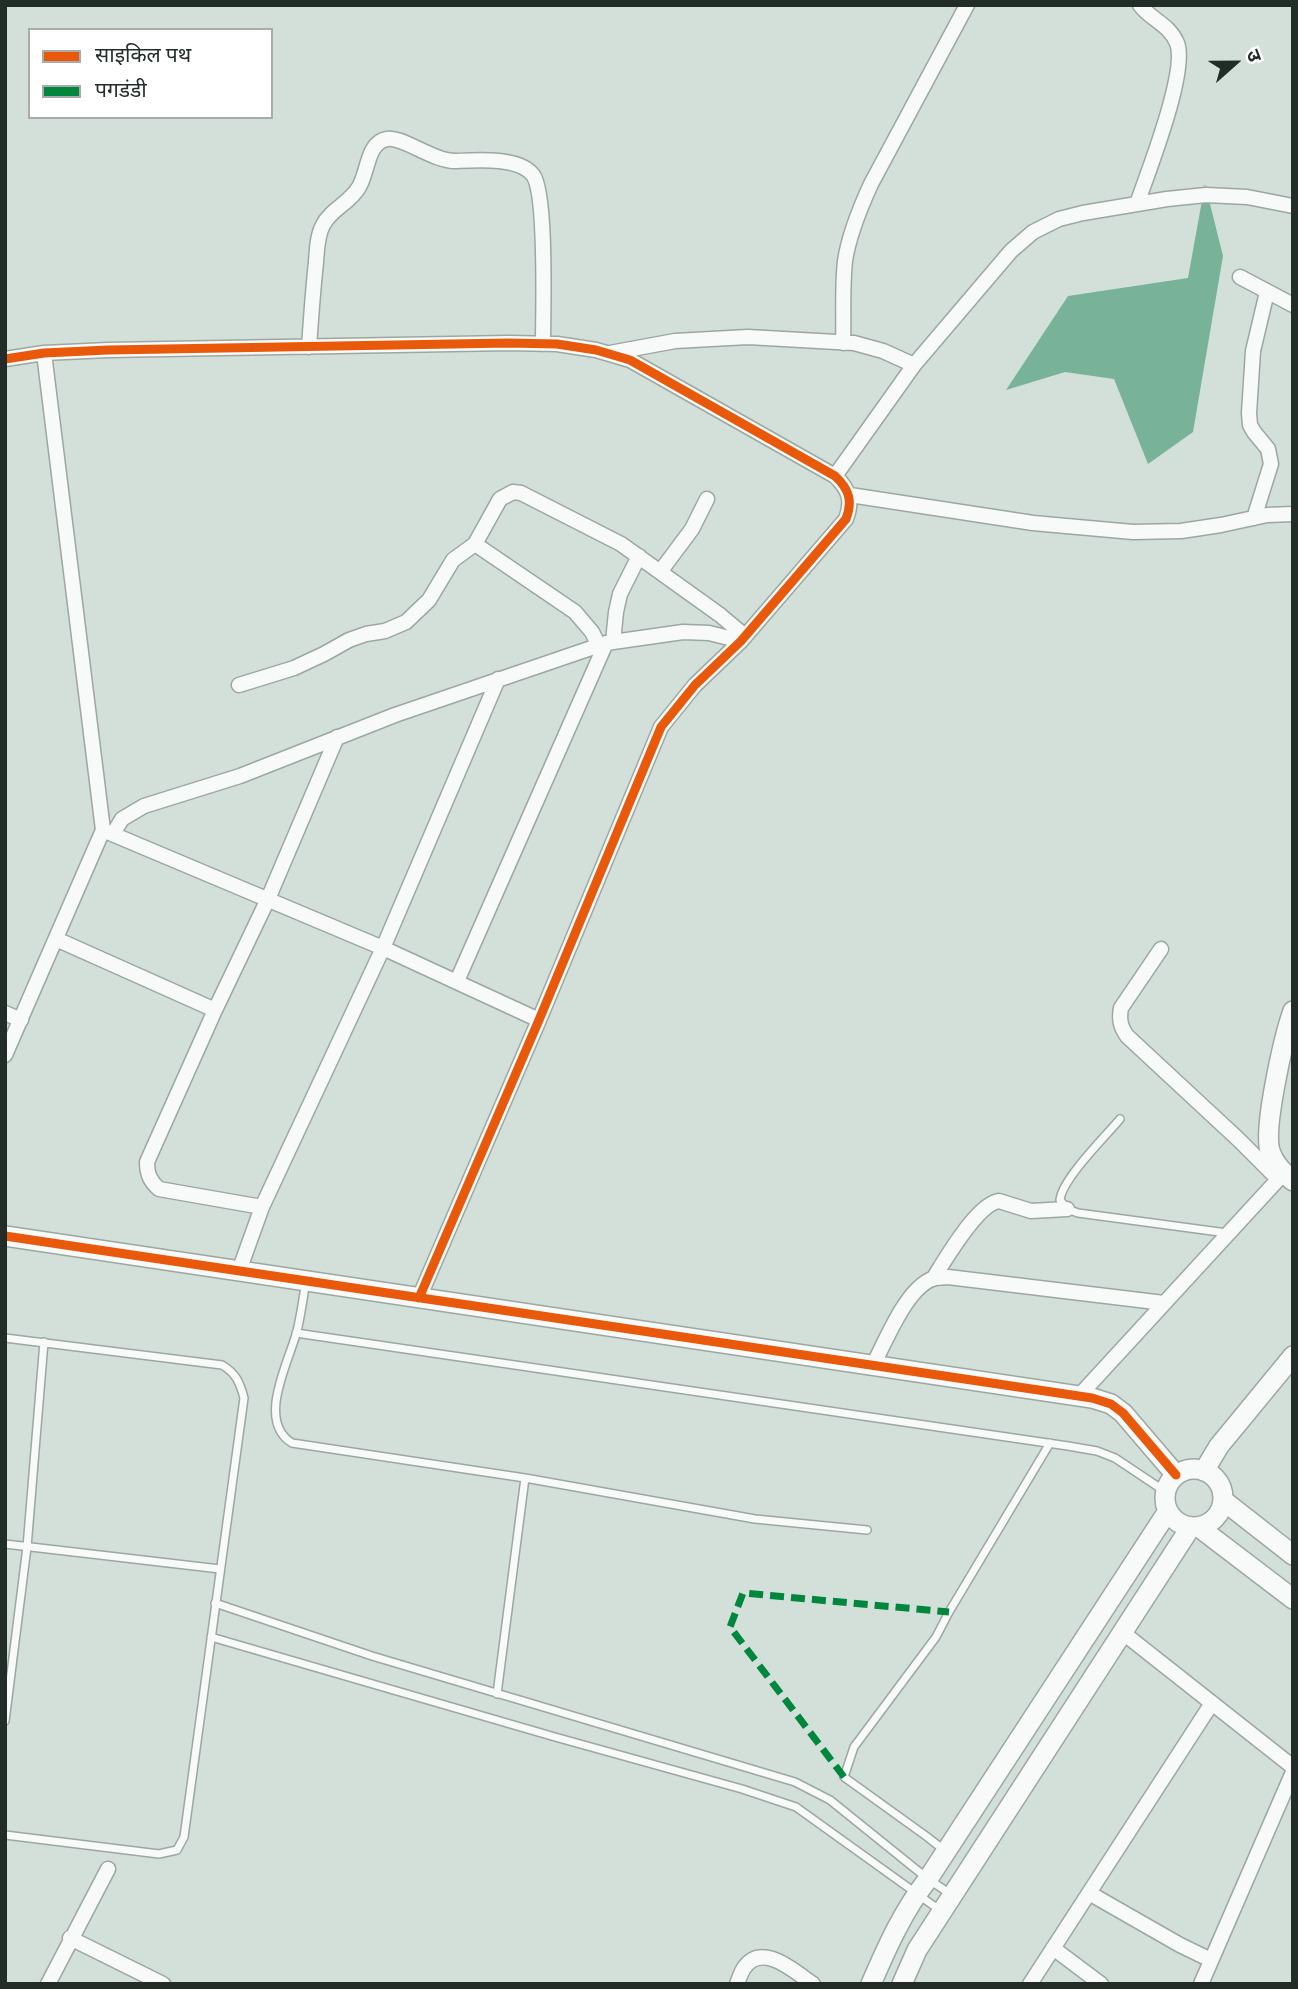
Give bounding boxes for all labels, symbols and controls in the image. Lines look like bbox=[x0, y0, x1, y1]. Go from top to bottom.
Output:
legend bbox=[28, 28, 273, 119]
north arrow bbox=[1200, 28, 1270, 98]
text: साइकिल पथ bbox=[95, 42, 191, 67]
text: उ bbox=[1242, 46, 1267, 65]
text: पगडंडी bbox=[95, 77, 147, 102]

